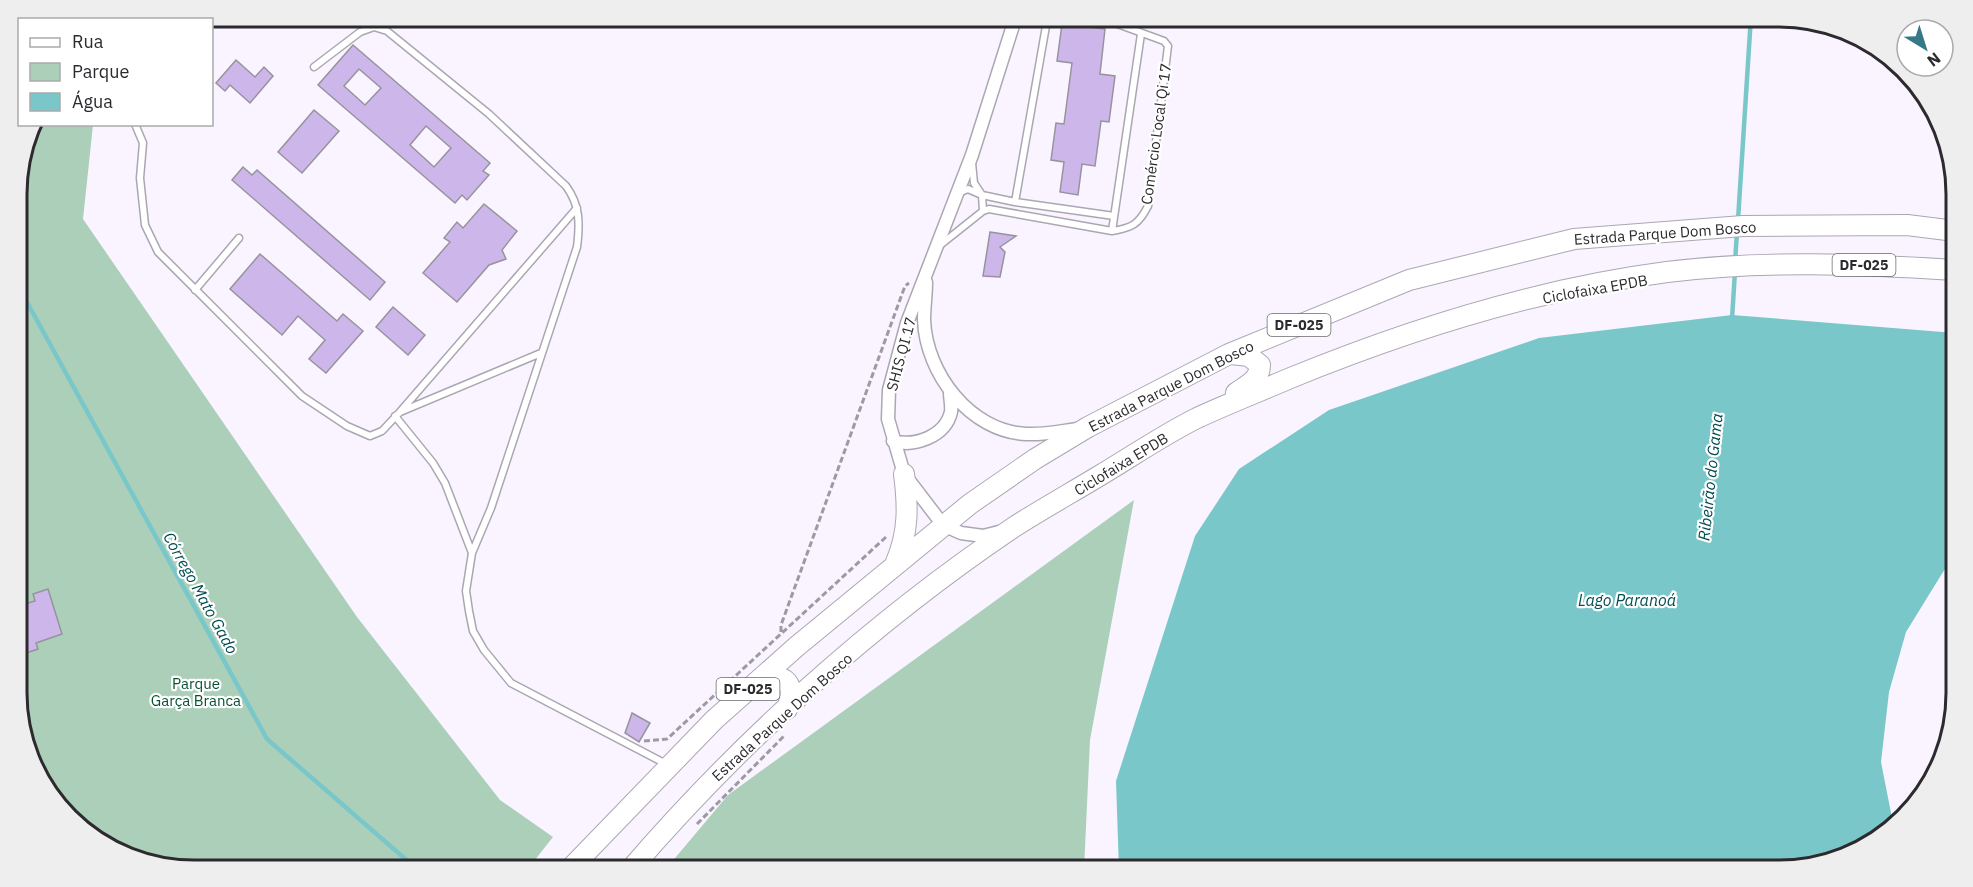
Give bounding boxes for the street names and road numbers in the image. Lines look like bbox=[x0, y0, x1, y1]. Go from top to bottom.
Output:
street label: Comércio Local Qi 17 bbox=[1137, 62, 1175, 206]
street label: Estrada Parque Dom Bosco bbox=[1573, 217, 1757, 249]
road number: DF-025 bbox=[1832, 254, 1896, 276]
street label: Ciclofaixa EPDB bbox=[1541, 270, 1649, 308]
road number: DF-025 bbox=[1268, 314, 1330, 336]
street label: SHIS QI 17 bbox=[882, 315, 920, 393]
street label: Estrada Parque Dom Bosco bbox=[1085, 336, 1257, 436]
street label: Ciclofaixa EPDB bbox=[1070, 428, 1172, 500]
street label: Estrada Parque Dom Bosco bbox=[708, 649, 856, 785]
road number: DF-025 bbox=[716, 678, 780, 700]

